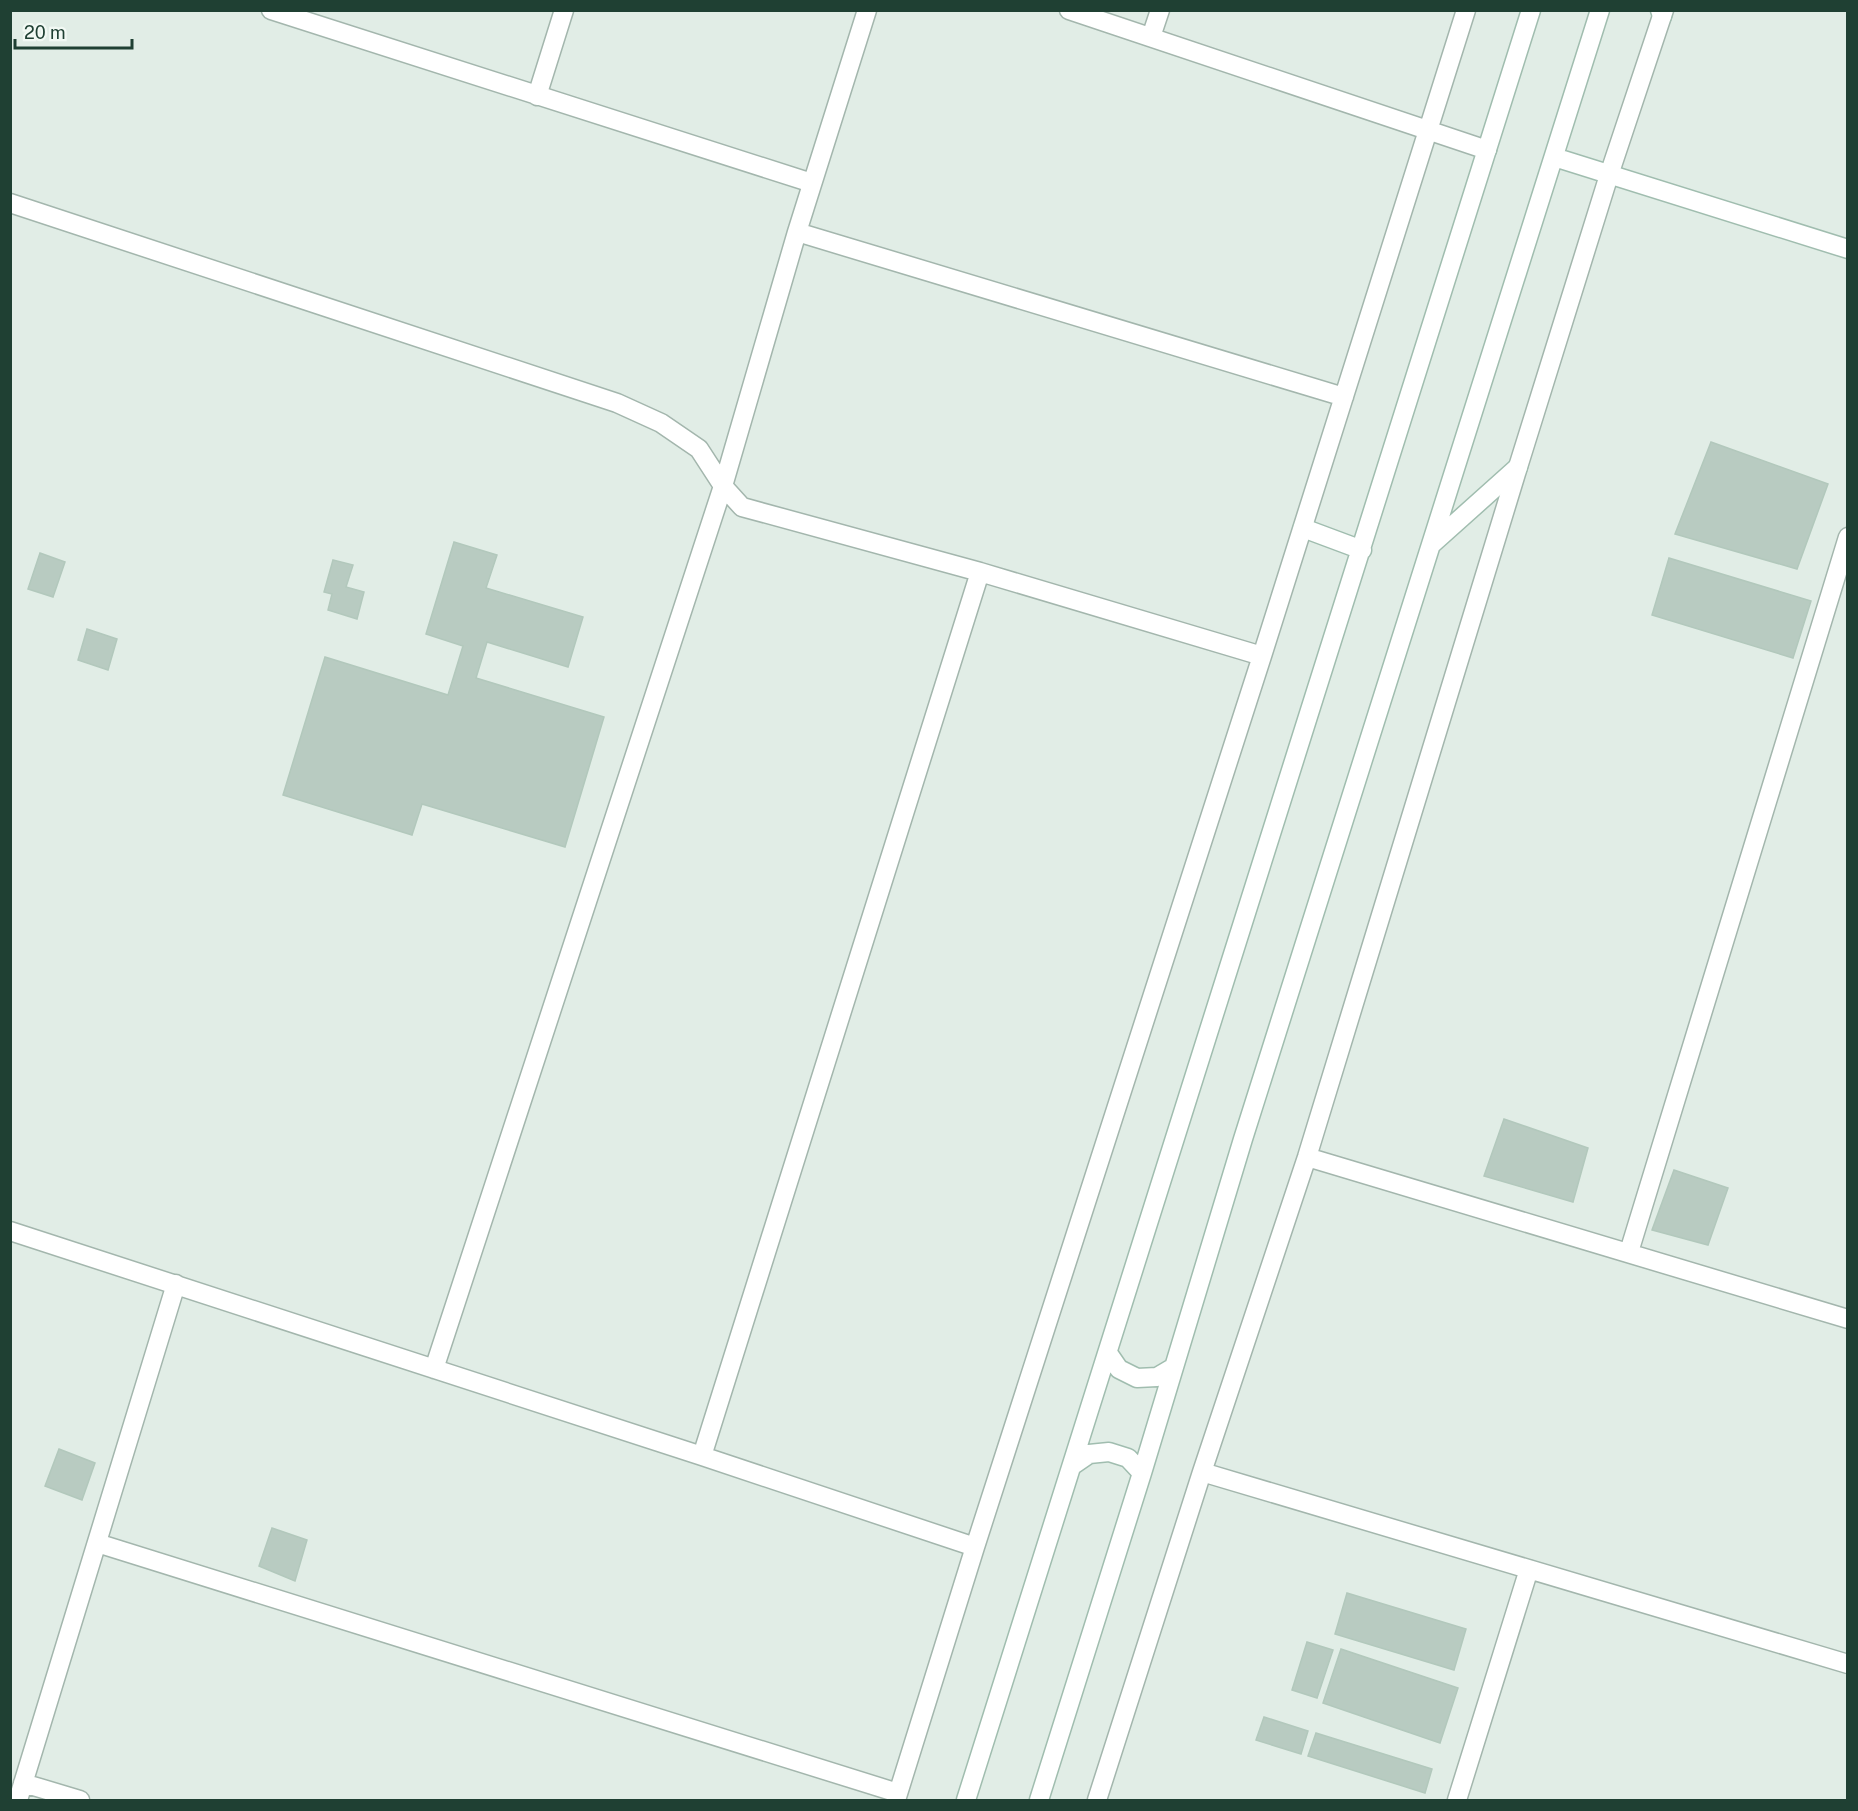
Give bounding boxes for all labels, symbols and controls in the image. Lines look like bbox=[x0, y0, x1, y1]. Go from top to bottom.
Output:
scale bar bbox=[15, 12, 132, 50]
text: 20 m bbox=[24, 22, 66, 43]

